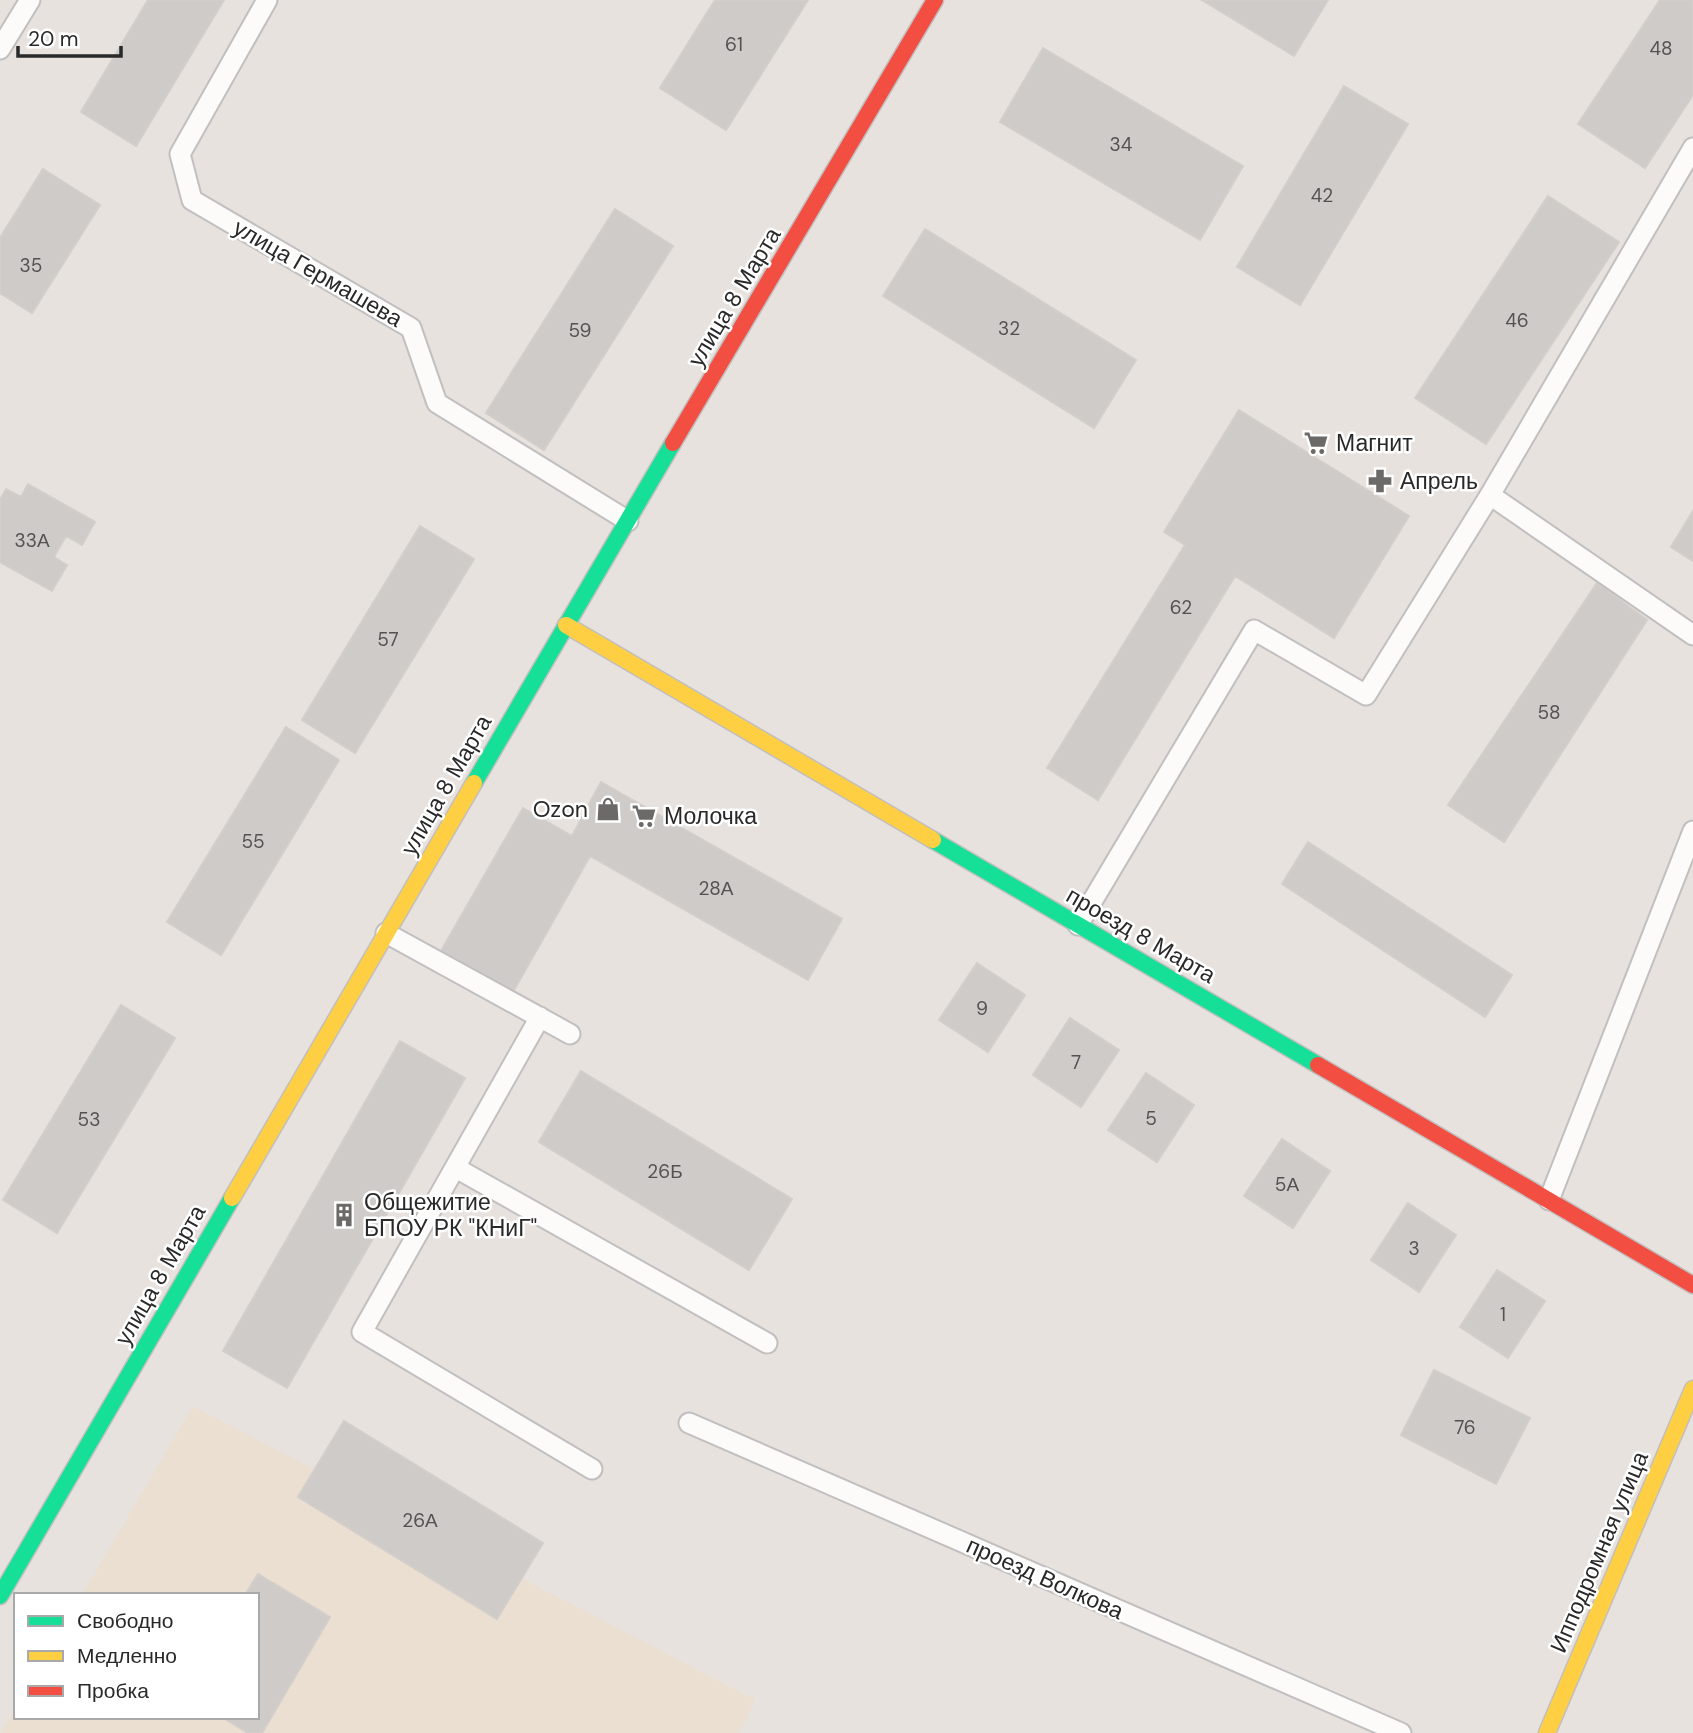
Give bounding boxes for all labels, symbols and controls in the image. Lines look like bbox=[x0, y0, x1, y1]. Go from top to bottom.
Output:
scale bar bbox=[18, 14, 121, 58]
text: 20 m bbox=[28, 25, 79, 53]
house number: 61 bbox=[725, 32, 743, 57]
house number: 48 bbox=[1649, 36, 1673, 61]
house number: 34 bbox=[1110, 132, 1132, 157]
house number: 42 bbox=[1311, 183, 1333, 208]
street label: улица Гермашева bbox=[228, 212, 408, 334]
street label: улица 8 Марта bbox=[681, 222, 787, 372]
house number: 35 bbox=[20, 253, 42, 278]
house number: 46 bbox=[1505, 308, 1529, 333]
house number: 32 bbox=[998, 316, 1020, 341]
house number: 59 bbox=[569, 318, 591, 343]
place label: Магнит bbox=[1336, 428, 1413, 458]
supermarket icon: Магнит bbox=[1302, 429, 1330, 457]
place label: Апрель bbox=[1400, 466, 1478, 496]
pharmacy icon: Апрель bbox=[1366, 467, 1394, 495]
house number: 33А bbox=[14, 528, 50, 553]
house number: 62 bbox=[1170, 595, 1192, 620]
house number: 57 bbox=[377, 627, 399, 652]
house number: 58 bbox=[1537, 700, 1561, 725]
street label: улица 8 Марта bbox=[394, 709, 498, 860]
place label: Ozon bbox=[533, 794, 588, 824]
shop icon: Ozon bbox=[594, 795, 622, 823]
place label: Молочка bbox=[664, 801, 757, 831]
supermarket icon: Молочка bbox=[630, 802, 658, 830]
house number: 55 bbox=[241, 829, 265, 854]
house number: 28А bbox=[699, 876, 734, 901]
street label: проезд 8 Марта bbox=[1061, 880, 1221, 990]
house number: 9 bbox=[976, 996, 988, 1021]
house number: 7 bbox=[1071, 1050, 1081, 1075]
house number: 5 bbox=[1145, 1106, 1157, 1131]
house number: 53 bbox=[78, 1107, 100, 1132]
house number: 26Б bbox=[647, 1159, 683, 1184]
house number: 5А bbox=[1275, 1172, 1299, 1197]
place label: Общежитие БПОУ РК "КНиГ" bbox=[364, 1187, 537, 1243]
street label: улица 8 Марта bbox=[108, 1199, 212, 1350]
building icon: Общежитие БПОУ РК "КНиГ" bbox=[330, 1201, 358, 1229]
house number: 3 bbox=[1408, 1236, 1420, 1261]
house number: 1 bbox=[1500, 1302, 1506, 1327]
house number: 76 bbox=[1454, 1415, 1476, 1440]
street label: Ипподромная улица bbox=[1543, 1447, 1655, 1657]
house number: 26А bbox=[402, 1508, 438, 1533]
street label: проезд Волкова bbox=[962, 1530, 1128, 1626]
legend bbox=[14, 1593, 259, 1719]
text: Свободно bbox=[77, 1607, 174, 1635]
text: Медленно bbox=[77, 1642, 177, 1670]
text: Пробка bbox=[77, 1677, 149, 1705]

